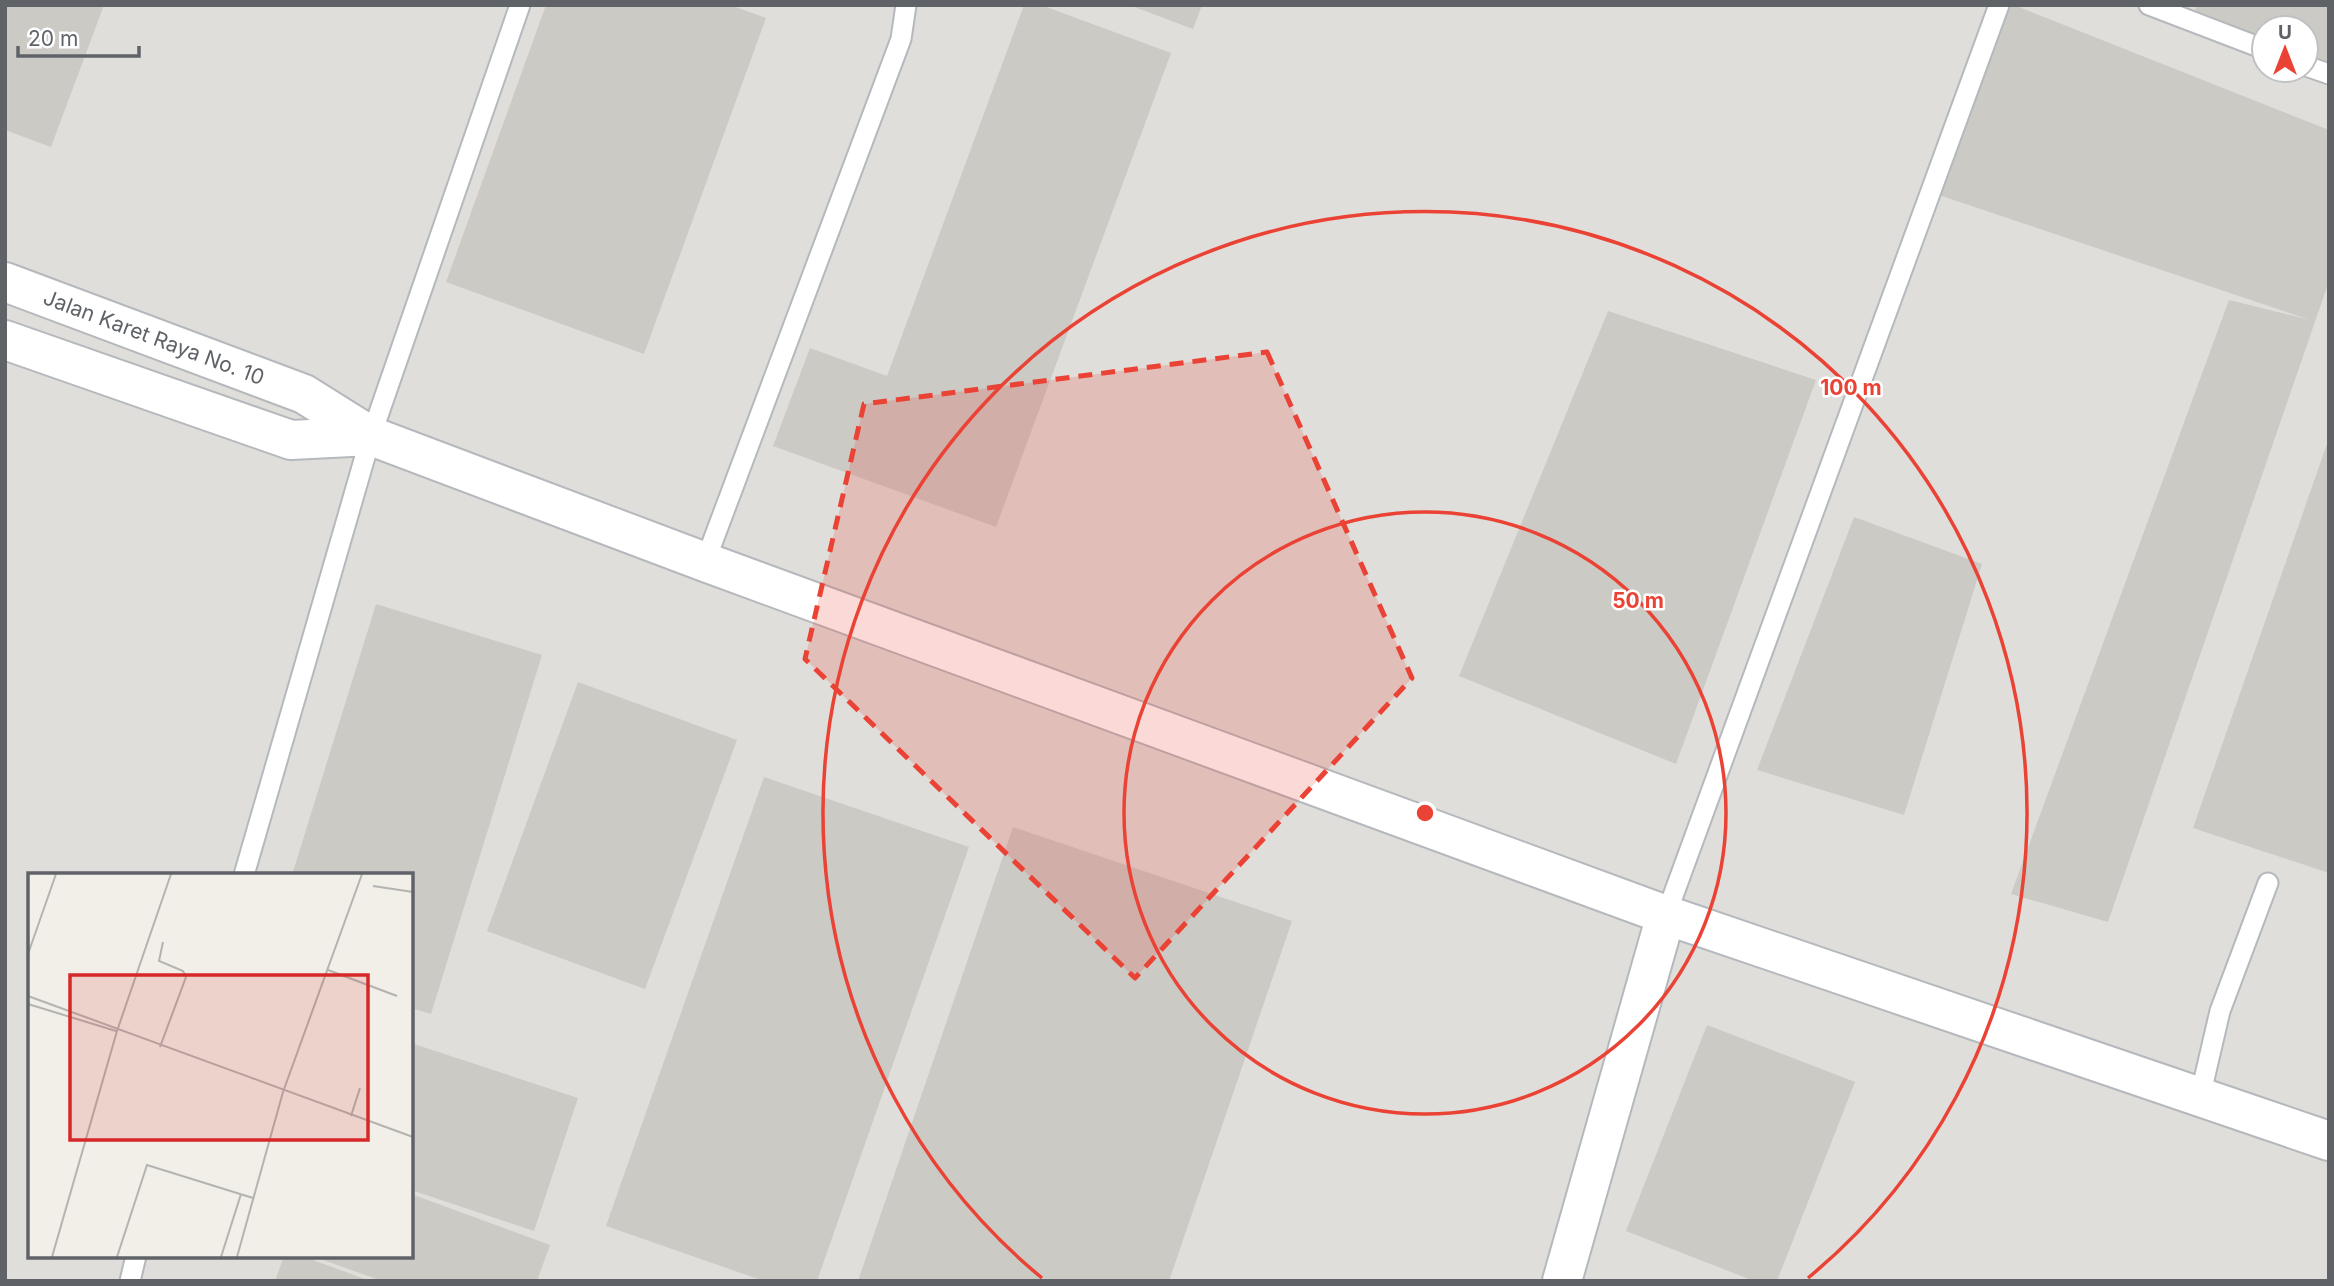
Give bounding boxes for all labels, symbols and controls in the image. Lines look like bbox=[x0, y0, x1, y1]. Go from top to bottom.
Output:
scale bar bbox=[18, 14, 138, 58]
north arrow bbox=[2250, 14, 2320, 84]
text: U bbox=[2278, 21, 2292, 44]
text: 20 m bbox=[28, 26, 78, 51]
street label: Jalan Karet Raya No. 10 bbox=[40, 285, 268, 390]
text: 100 m bbox=[1820, 375, 1882, 400]
text: 50 m bbox=[1612, 588, 1664, 613]
centre of rings bbox=[1413, 801, 1437, 825]
inset map bbox=[28, 873, 413, 1258]

